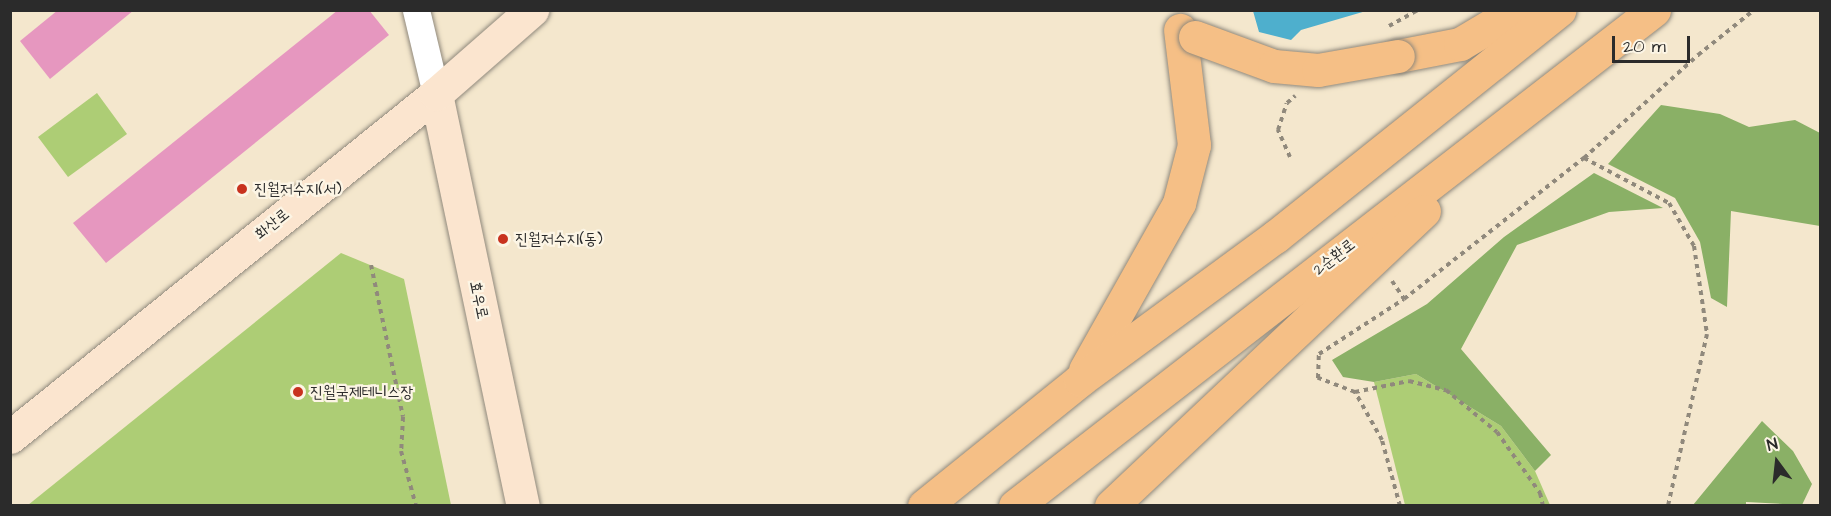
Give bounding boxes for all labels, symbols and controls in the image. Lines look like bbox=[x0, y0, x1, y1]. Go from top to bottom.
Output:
scale bar bbox=[1615, 24, 1693, 62]
text: 20 m bbox=[1623, 34, 1666, 59]
place label: 진월저수지(서) bbox=[254, 179, 342, 199]
marker: 진월저수지(서) bbox=[235, 182, 249, 196]
street label: 화산로 bbox=[251, 204, 293, 244]
place label: 진월저수지(동) bbox=[515, 229, 603, 249]
marker: 진월저수지(동) bbox=[496, 232, 510, 246]
street label: 2순환로 bbox=[1309, 235, 1359, 279]
street label: 효우로 bbox=[466, 279, 492, 321]
place label: 진월국제테니스장 bbox=[310, 382, 413, 402]
marker: 진월국제테니스장 bbox=[291, 385, 305, 399]
north arrow bbox=[1747, 432, 1807, 492]
text: N bbox=[1765, 433, 1780, 457]

